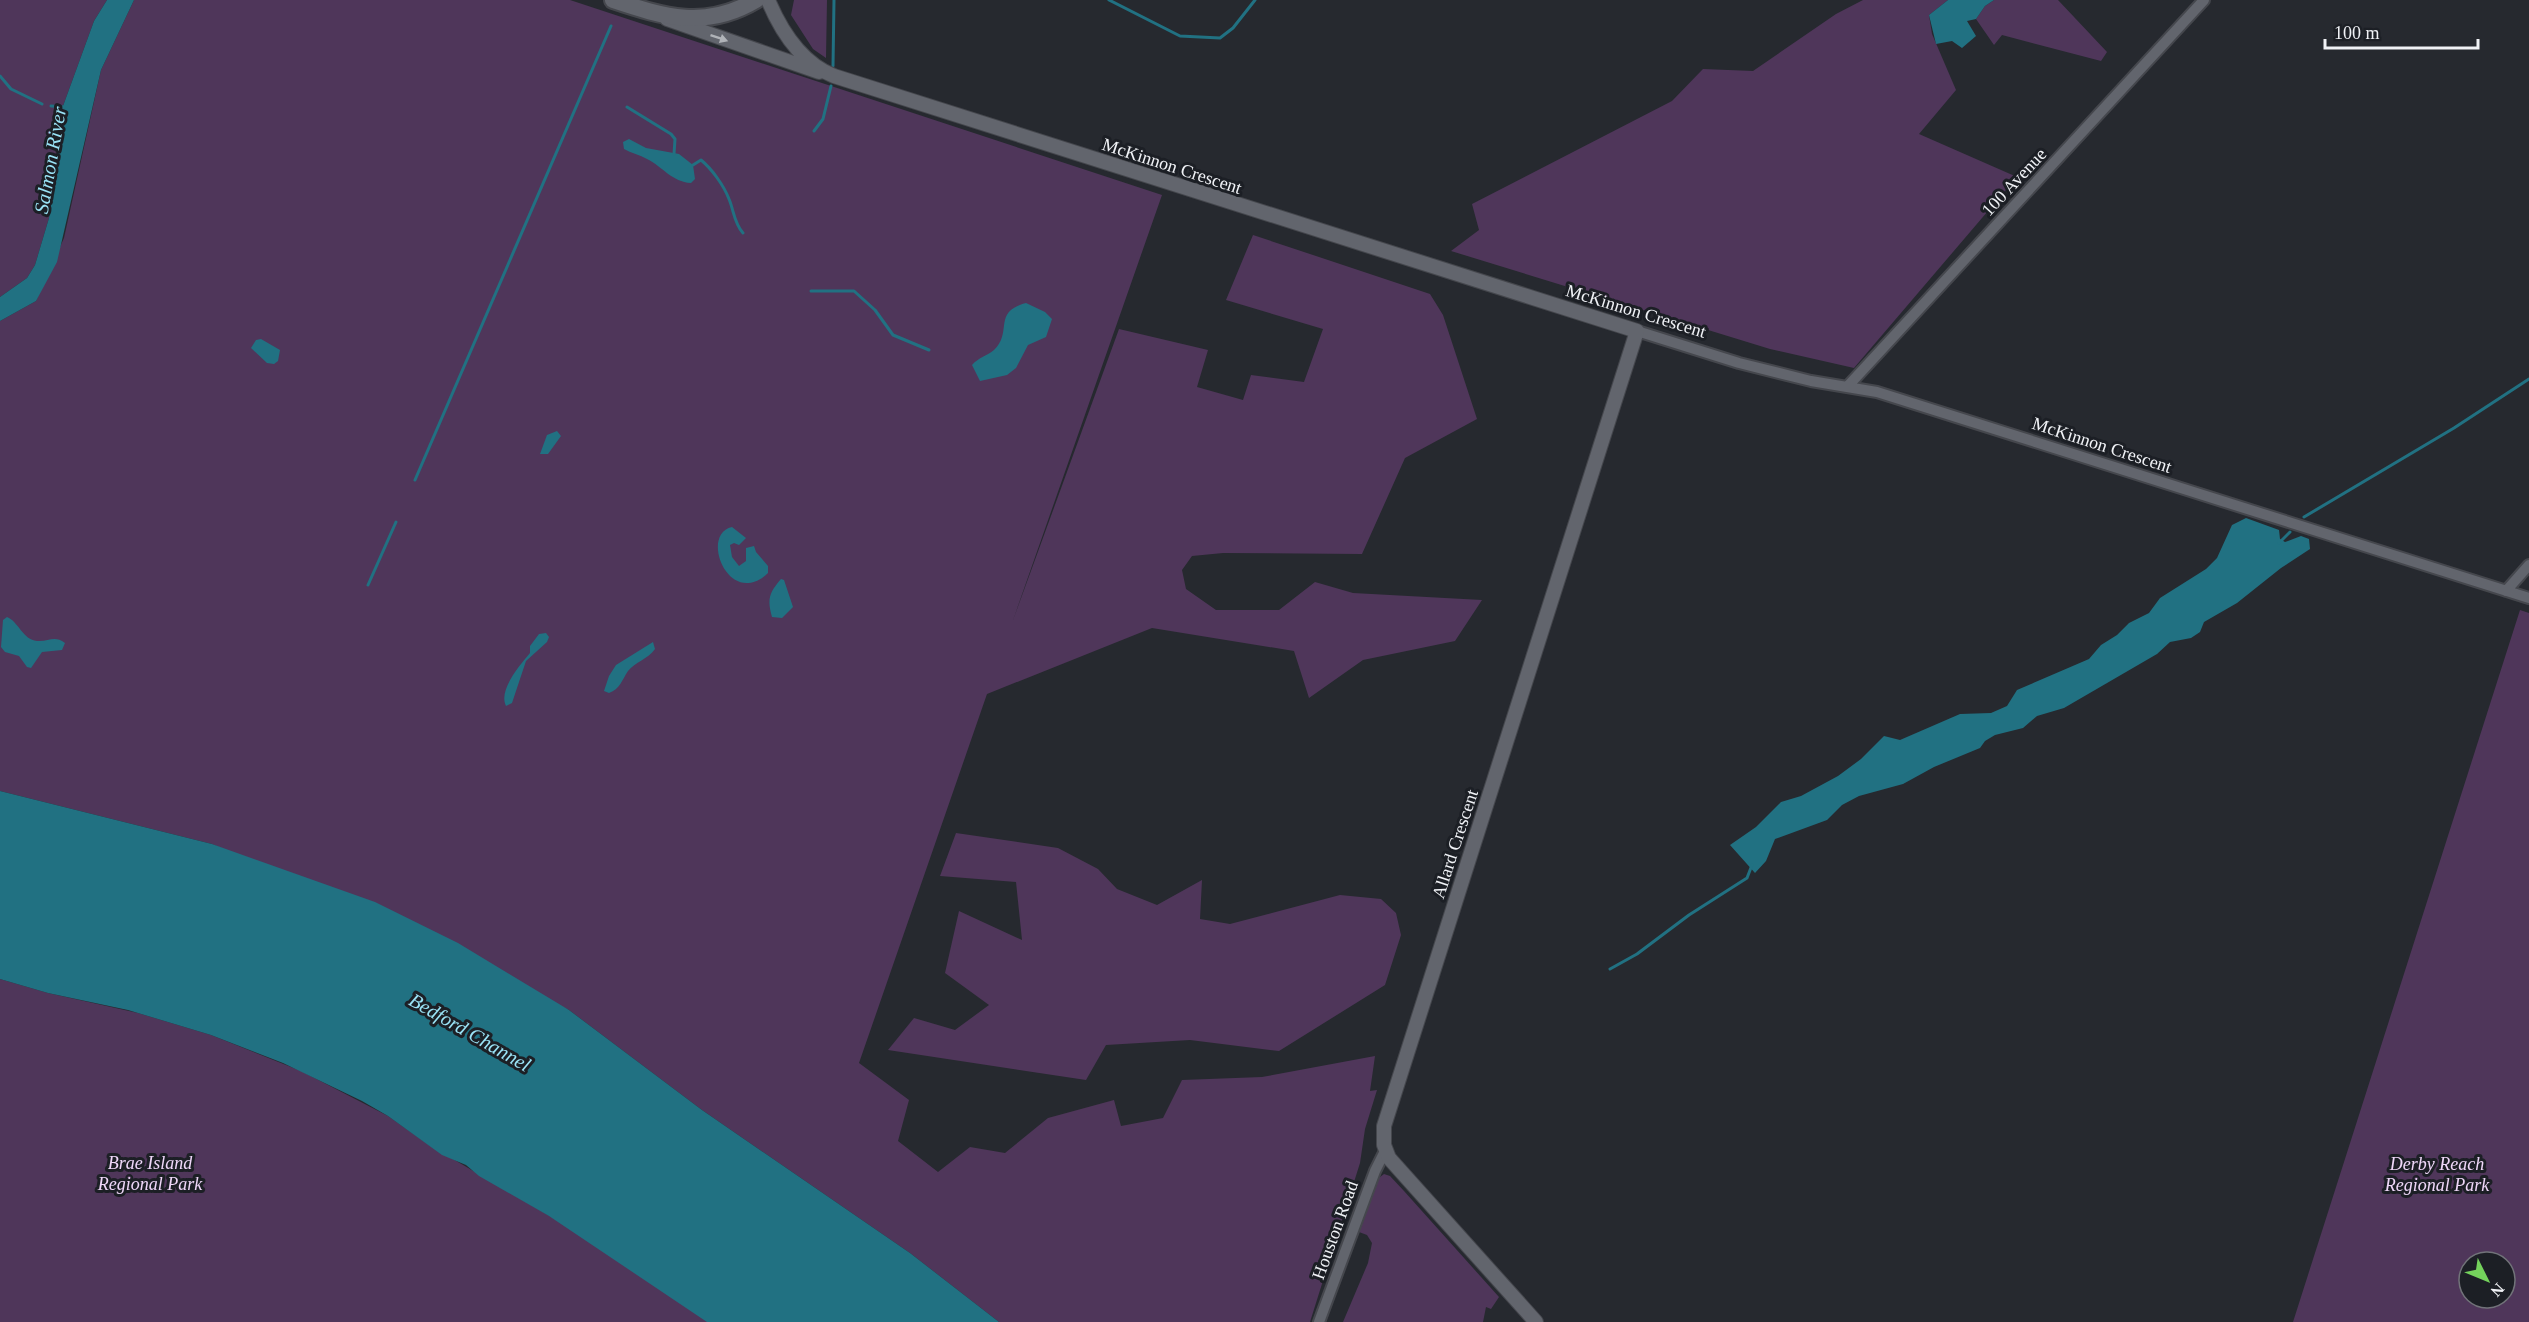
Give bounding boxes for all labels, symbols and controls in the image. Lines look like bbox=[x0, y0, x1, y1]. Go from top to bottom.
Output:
scale bar bbox=[2325, 12, 2478, 50]
text: 100 m bbox=[2334, 23, 2380, 43]
one-way arrow bbox=[710, 34, 728, 43]
water label: Salmon River bbox=[30, 105, 70, 215]
street label: McKinnon Crescent bbox=[1100, 134, 1244, 198]
street label: 100 Avenue bbox=[1978, 144, 2050, 220]
street label: McKinnon Crescent bbox=[1564, 280, 1708, 342]
street label: McKinnon Crescent bbox=[2030, 413, 2174, 477]
street label: Allard Crescent bbox=[1428, 787, 1482, 901]
water label: Bedford Channel bbox=[405, 988, 535, 1077]
park label: Brae Island Regional Park bbox=[97, 1153, 203, 1194]
park label: Derby Reach Regional Park bbox=[2384, 1154, 2490, 1195]
street label: Houston Road bbox=[1308, 1178, 1362, 1282]
north arrow bbox=[2457, 1250, 2517, 1310]
text: N bbox=[2487, 1280, 2508, 1300]

